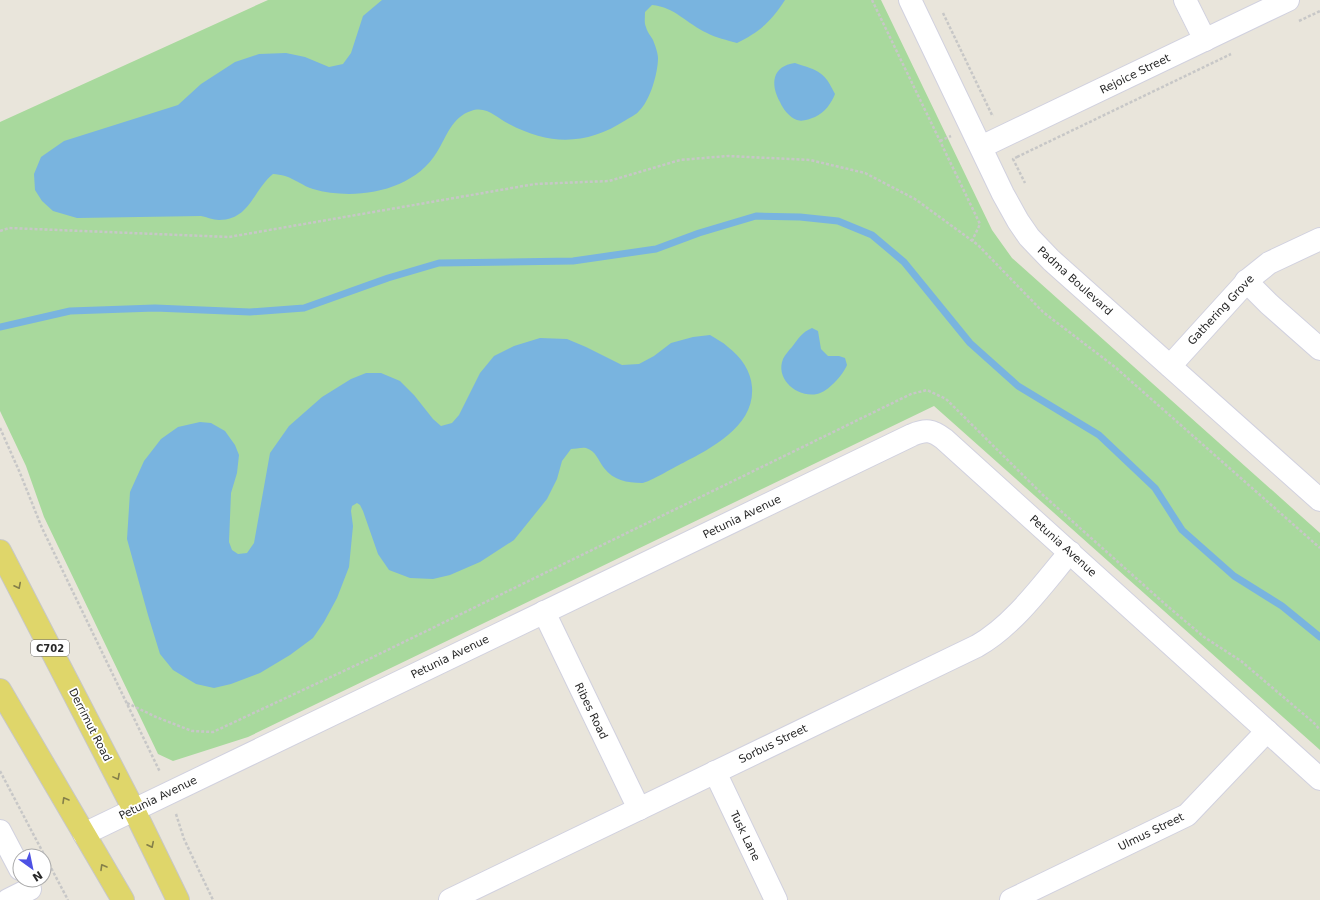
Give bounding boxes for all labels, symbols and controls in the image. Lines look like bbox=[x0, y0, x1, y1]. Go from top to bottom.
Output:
street label: Rejoice Street bbox=[1098, 51, 1173, 97]
street label: Padma Boulevard bbox=[1035, 244, 1115, 318]
street label: Gathering Grove bbox=[1185, 272, 1257, 348]
street label: Petunia Avenue bbox=[701, 492, 783, 542]
street label: Petunia Avenue bbox=[1027, 513, 1099, 580]
one-way arrow bbox=[13, 582, 21, 589]
street label: Petunia Avenue bbox=[409, 632, 491, 682]
road number: C702 bbox=[31, 640, 69, 656]
street label: Ribes Road bbox=[572, 681, 610, 741]
street label: Derrimut Road bbox=[66, 686, 114, 764]
street label: Sorbus Street bbox=[737, 721, 810, 766]
one-way arrow bbox=[112, 772, 119, 780]
street label: Petunia Avenue bbox=[117, 773, 199, 823]
one-way arrow bbox=[62, 797, 69, 805]
street label: Tusk Lane bbox=[727, 808, 763, 863]
street label: Ulmus Street bbox=[1116, 810, 1187, 854]
one-way arrow bbox=[146, 840, 154, 848]
north arrow bbox=[12, 848, 52, 888]
one-way arrow bbox=[101, 864, 108, 871]
text: N bbox=[30, 868, 45, 884]

